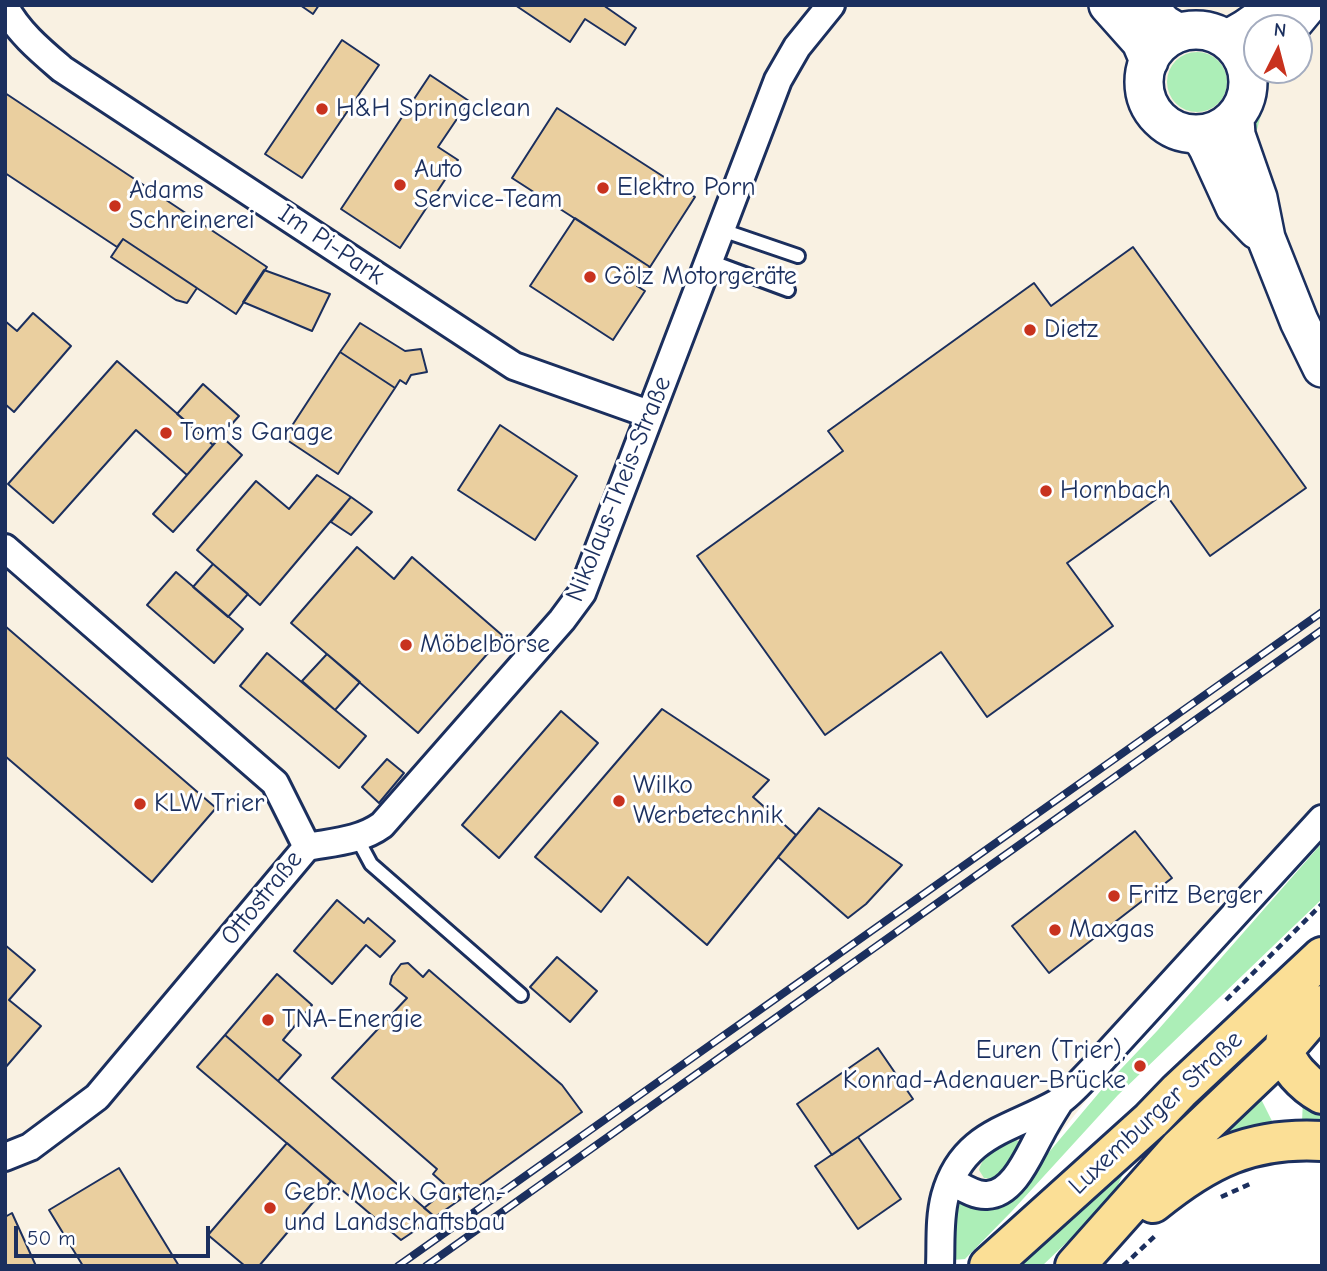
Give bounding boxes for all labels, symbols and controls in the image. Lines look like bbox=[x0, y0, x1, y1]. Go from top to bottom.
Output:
north arrow bbox=[1243, 14, 1313, 84]
text: N bbox=[1273, 19, 1287, 42]
place label: H&H Springclean bbox=[336, 93, 531, 125]
marker: H&H Springclean bbox=[314, 101, 330, 117]
place label: Auto Service-Team bbox=[414, 154, 562, 216]
place label: Elektro Porn bbox=[617, 172, 756, 204]
place label: Adams Schreinerei bbox=[129, 175, 255, 236]
marker: Auto Service-Team bbox=[392, 177, 408, 193]
marker: Elektro Porn bbox=[595, 180, 611, 196]
marker: Adams Schreinerei bbox=[107, 198, 123, 214]
street label: Im Pi-Park bbox=[272, 198, 390, 292]
place label: Gölz Motorgeräte bbox=[604, 261, 797, 293]
marker: Gölz Motorgeräte bbox=[582, 269, 598, 285]
place label: Dietz bbox=[1044, 314, 1098, 346]
marker: Dietz bbox=[1022, 322, 1038, 338]
street label: Nikolaus-Theis-Straße bbox=[560, 372, 678, 606]
place label: Tom's Garage bbox=[180, 417, 333, 449]
marker: Tom's Garage bbox=[158, 425, 174, 441]
place label: Hornbach bbox=[1060, 475, 1171, 507]
marker: Hornbach bbox=[1038, 483, 1054, 499]
place label: Möbelbörse bbox=[420, 629, 550, 661]
marker: Möbelbörse bbox=[398, 637, 414, 653]
place label: Wilko Werbetechnik bbox=[633, 770, 783, 832]
place label: KLW Trier bbox=[154, 788, 264, 820]
marker: Wilko Werbetechnik bbox=[611, 793, 627, 809]
marker: KLW Trier bbox=[132, 796, 148, 812]
street label: Ottostraße bbox=[214, 844, 310, 952]
place label: Fritz Berger bbox=[1128, 880, 1262, 912]
marker: Fritz Berger bbox=[1106, 888, 1122, 904]
place label: Maxgas bbox=[1069, 914, 1154, 946]
marker: Maxgas bbox=[1047, 922, 1063, 938]
place label: TNA-Energie bbox=[282, 1004, 423, 1036]
marker: TNA-Energie bbox=[260, 1012, 276, 1028]
street label: Luxemburger Straße bbox=[1063, 1024, 1249, 1202]
place label: Euren (Trier), Konrad-Adenauer-Brücke bbox=[843, 1035, 1126, 1096]
marker: Euren (Trier), Konrad-Adenauer-Brücke bbox=[1132, 1058, 1148, 1074]
place label: Gebr. Mock Garten- und Landschaftsbau bbox=[284, 1177, 506, 1238]
marker: Gebr. Mock Garten- und Landschaftsbau bbox=[262, 1200, 278, 1216]
scale bar bbox=[18, 1212, 214, 1256]
text: 50 m bbox=[27, 1226, 76, 1250]

